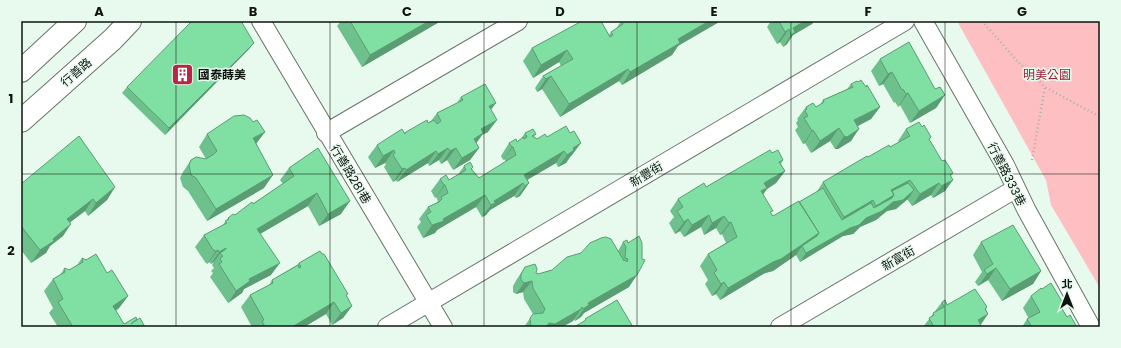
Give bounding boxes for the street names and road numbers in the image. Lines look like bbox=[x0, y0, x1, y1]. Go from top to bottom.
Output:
street label: 行善路 bbox=[57, 54, 95, 90]
street label: 行善路333巷 bbox=[984, 139, 1030, 209]
street label: 行善路281巷 bbox=[327, 141, 375, 207]
street label: 新豐街 bbox=[626, 157, 666, 191]
street label: 新富街 bbox=[878, 242, 918, 274]

